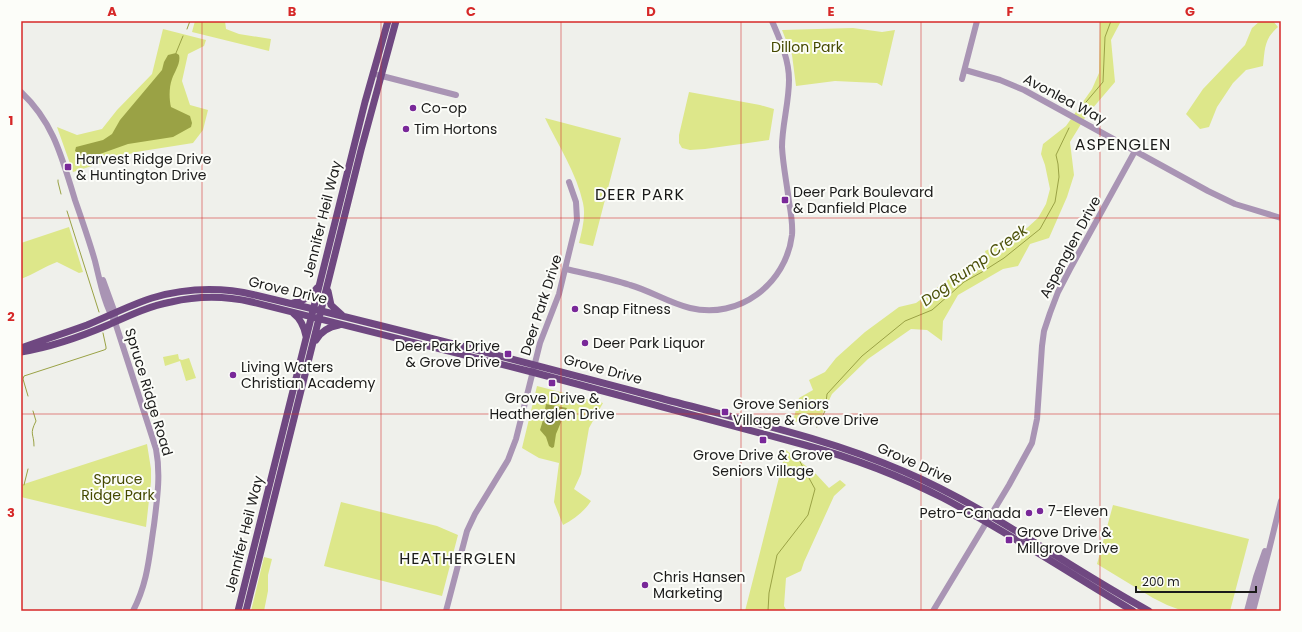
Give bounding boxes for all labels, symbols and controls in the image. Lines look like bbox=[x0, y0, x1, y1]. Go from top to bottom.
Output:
text: A bbox=[107, 2, 117, 21]
text: B bbox=[288, 2, 297, 21]
text: C bbox=[466, 2, 476, 21]
text: D bbox=[646, 2, 656, 21]
text: E bbox=[827, 2, 835, 21]
text: F bbox=[1006, 2, 1014, 21]
text: G bbox=[1185, 2, 1195, 21]
park label: Dillon Park bbox=[771, 37, 844, 57]
street label: Avonlea Way bbox=[1020, 69, 1110, 129]
place label: Co-op bbox=[421, 98, 467, 118]
marker: Co-op bbox=[408, 103, 418, 113]
text: 1 bbox=[9, 111, 13, 130]
place label: Tim Hortons bbox=[414, 119, 497, 139]
marker: Tim Hortons bbox=[401, 124, 411, 134]
district label: ASPENGLEN bbox=[1075, 133, 1171, 156]
place label: Harvest Ridge Drive & Huntington Drive bbox=[76, 149, 212, 185]
street label: Jennifer Heil Way bbox=[298, 158, 346, 280]
marker: Harvest Ridge Drive & Huntington Drive bbox=[63, 162, 73, 172]
place label: Deer Park Boulevard & Danfield Place bbox=[793, 182, 934, 218]
district label: DEER PARK bbox=[595, 183, 685, 206]
street label: Aspenglen Drive bbox=[1035, 192, 1106, 302]
marker: Deer Park Boulevard & Danfield Place bbox=[780, 195, 790, 205]
water label: Dog Rump Creek bbox=[916, 218, 1033, 311]
street label: Deer Park Drive bbox=[515, 252, 567, 358]
street label: Grove Drive bbox=[247, 271, 330, 309]
place label: Snap Fitness bbox=[583, 299, 671, 319]
marker: Snap Fitness bbox=[570, 304, 580, 314]
text: 2 bbox=[7, 307, 15, 326]
street label: Spruce Ridge Road bbox=[120, 326, 178, 458]
place label: Deer Park Liquor bbox=[593, 333, 705, 353]
place label: Deer Park Drive & Grove Drive bbox=[395, 336, 500, 372]
marker: Deer Park Liquor bbox=[580, 338, 590, 348]
marker: Deer Park Drive & Grove Drive bbox=[503, 349, 513, 359]
street label: Grove Drive bbox=[562, 349, 645, 389]
place label: Living Waters Christian Academy bbox=[241, 357, 375, 393]
marker: Living Waters Christian Academy bbox=[228, 370, 238, 380]
marker: Grove Drive & Heatherglen Drive bbox=[547, 378, 557, 388]
place label: Grove Drive & Heatherglen Drive bbox=[489, 388, 615, 424]
place label: Grove Seniors Village & Grove Drive bbox=[733, 394, 879, 430]
marker: Grove Seniors Village & Grove Drive bbox=[720, 407, 730, 417]
marker: Grove Drive & Grove Seniors Village bbox=[758, 435, 768, 445]
street label: Grove Drive bbox=[874, 438, 956, 489]
place label: Grove Drive & Grove Seniors Village bbox=[693, 445, 833, 481]
park label: Spruce Ridge Park bbox=[81, 469, 155, 505]
street label: Jennifer Heil Way bbox=[220, 473, 268, 595]
place label: 7-Eleven bbox=[1048, 501, 1108, 521]
text: 3 bbox=[7, 503, 15, 522]
place label: Petro-Canada bbox=[920, 503, 1021, 523]
marker: 7-Eleven bbox=[1035, 506, 1045, 516]
marker: Petro-Canada bbox=[1024, 508, 1034, 518]
place label: Grove Drive & Millgrove Drive bbox=[1017, 522, 1119, 558]
marker: Grove Drive & Millgrove Drive bbox=[1004, 535, 1014, 545]
district label: HEATHERGLEN bbox=[399, 547, 517, 570]
place label: Chris Hansen Marketing bbox=[653, 567, 746, 603]
scale bar bbox=[1136, 568, 1256, 594]
text: 200 m bbox=[1142, 573, 1180, 590]
marker: Chris Hansen Marketing bbox=[640, 580, 650, 590]

